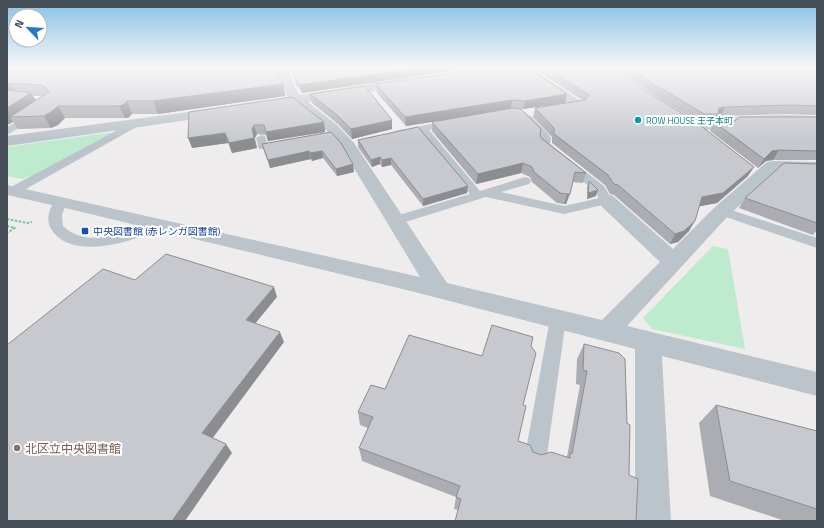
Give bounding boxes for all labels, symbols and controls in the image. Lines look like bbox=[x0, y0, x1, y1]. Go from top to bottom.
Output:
north arrow bbox=[8, 8, 48, 48]
text: N bbox=[10, 17, 28, 31]
place label: ROW HOUSE 王子本町 bbox=[646, 114, 733, 127]
marker: ROW HOUSE 王子本町 bbox=[633, 115, 643, 125]
place label: 中央図書館 (赤レンガ図書館) bbox=[93, 224, 221, 239]
marker: 中央図書館 (赤レンガ図書館) bbox=[80, 226, 90, 236]
place label: 北区立中央図書館 bbox=[25, 439, 121, 458]
marker: 北区立中央図書館 bbox=[12, 443, 22, 453]

